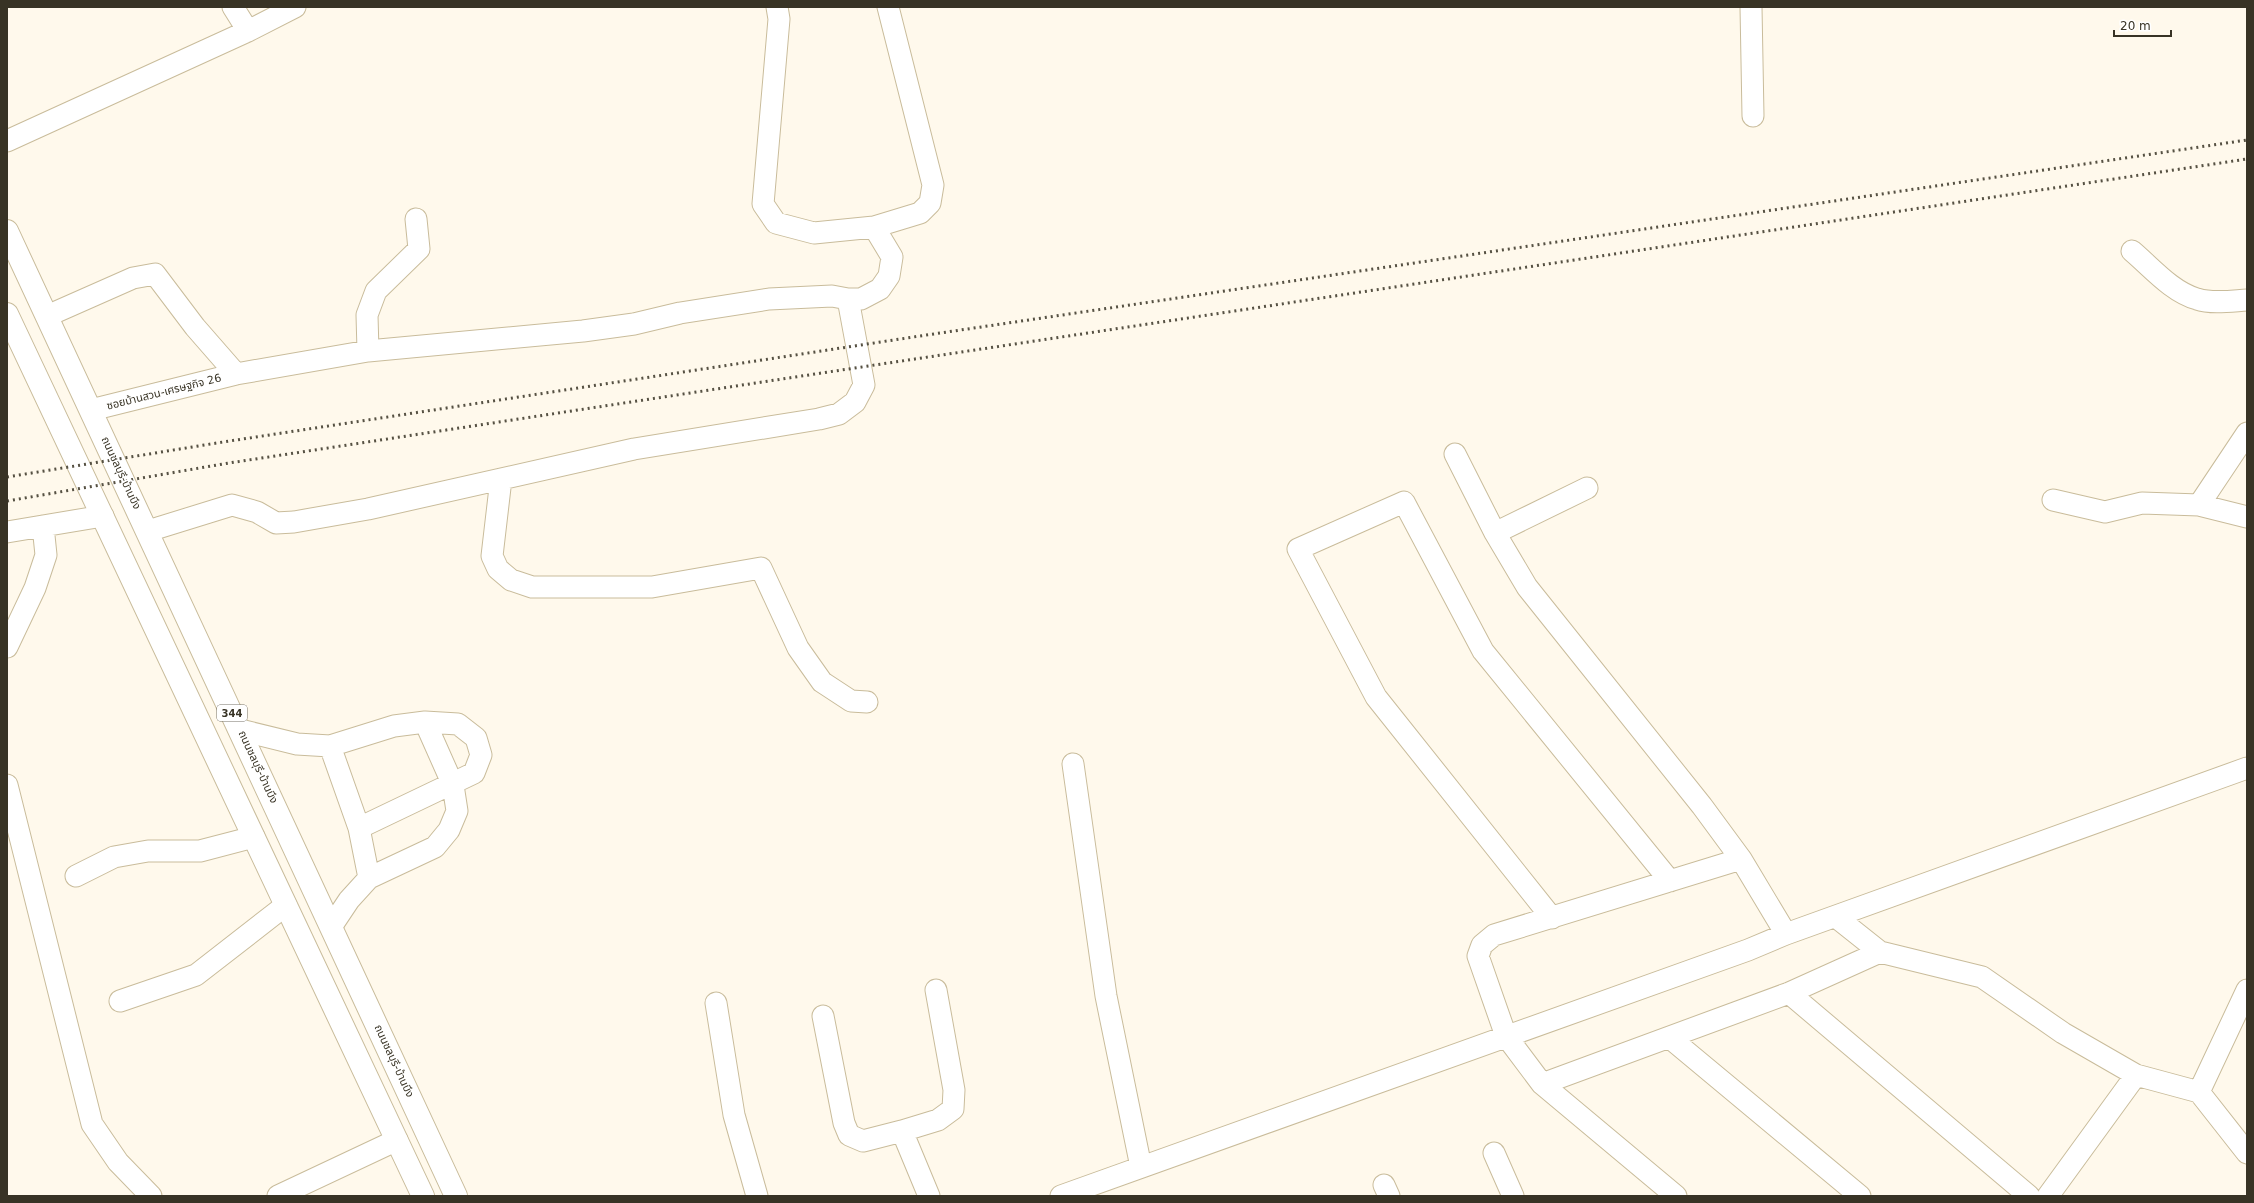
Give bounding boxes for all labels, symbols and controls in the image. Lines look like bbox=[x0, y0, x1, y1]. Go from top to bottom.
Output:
scale bar bbox=[2114, 12, 2171, 38]
text: 20 m bbox=[2120, 19, 2151, 33]
street label: ซอยบ้านสวน-เศรษฐกิจ 26 bbox=[105, 371, 223, 413]
street label: ถนนชลบุรี-บ้านบึง bbox=[98, 435, 144, 512]
road number: 344 bbox=[217, 705, 247, 721]
street label: ถนนชลบุรี-บ้านบึง bbox=[235, 729, 281, 806]
street label: ถนนชลบุรี-บ้านบึง bbox=[371, 1023, 417, 1100]

